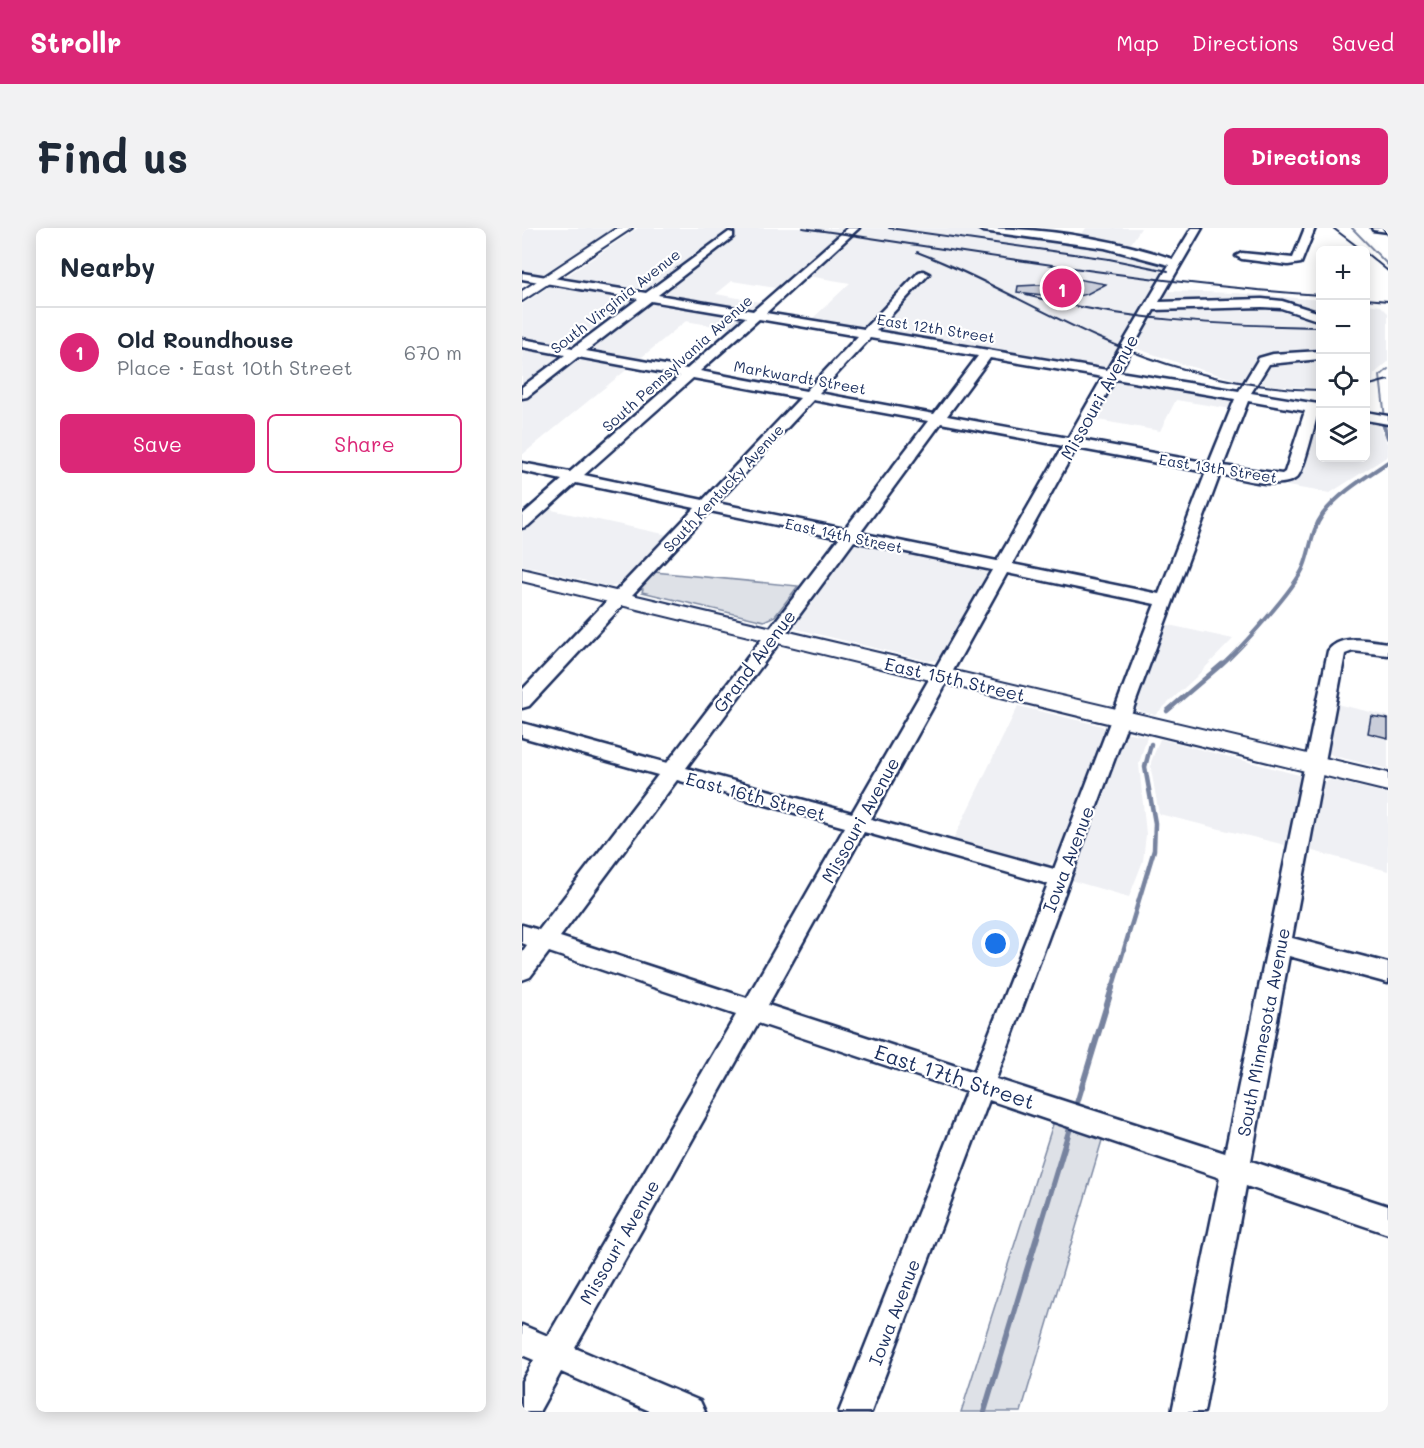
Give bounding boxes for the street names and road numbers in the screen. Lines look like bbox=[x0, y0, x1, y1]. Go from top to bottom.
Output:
street label: South Virginia Avenue bbox=[546, 244, 684, 358]
street label: South Pennsylvania Avenue bbox=[598, 290, 756, 436]
street label: East 12th Street bbox=[876, 309, 996, 347]
street label: Missouri Avenue bbox=[1054, 330, 1144, 464]
street label: Markwardt Street bbox=[732, 356, 868, 398]
street label: South Kentucky Avenue bbox=[658, 420, 788, 556]
street label: East 13th Street bbox=[1157, 449, 1279, 487]
street label: East 14th Street bbox=[783, 513, 905, 557]
street label: Grand Avenue bbox=[707, 605, 801, 717]
street label: East 15th Street bbox=[882, 651, 1028, 707]
street label: Missouri Avenue bbox=[815, 753, 905, 887]
street label: East 16th Street bbox=[683, 766, 829, 826]
street label: Iowa Avenue bbox=[1037, 803, 1099, 915]
street label: South Minnesota Avenue bbox=[1231, 926, 1295, 1138]
street label: East 17th Street bbox=[871, 1037, 1039, 1115]
street label: Missouri Avenue bbox=[573, 1175, 665, 1309]
street label: Iowa Avenue bbox=[863, 1256, 925, 1368]

